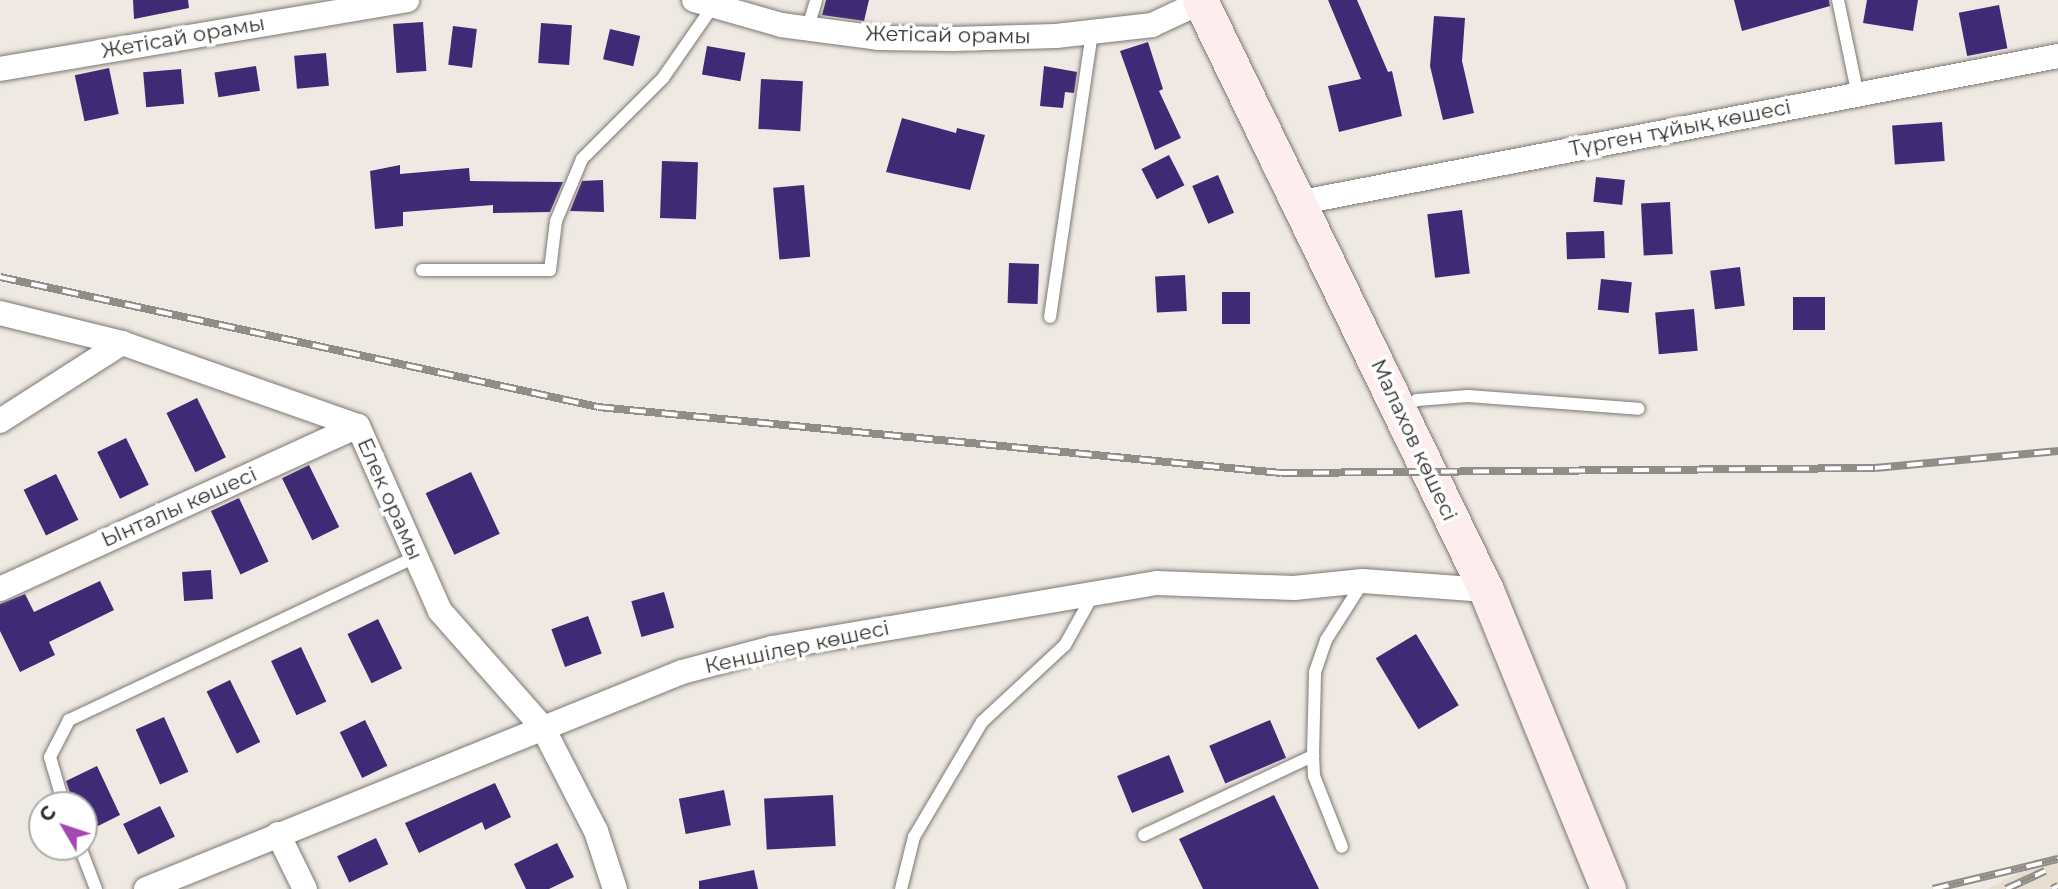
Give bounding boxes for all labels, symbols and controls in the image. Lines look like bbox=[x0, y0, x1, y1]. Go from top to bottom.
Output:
street label: Жетісай орамы bbox=[99, 10, 267, 64]
street label: Жетісай орамы bbox=[865, 21, 1031, 49]
street label: Түрген тұйық көшесі bbox=[1567, 94, 1793, 162]
street label: Малахов көшесі bbox=[1365, 355, 1463, 525]
street label: Елек орамы bbox=[352, 434, 428, 564]
street label: Ынталы көшесі bbox=[97, 461, 261, 553]
street label: Кеншілер көшесі bbox=[703, 615, 891, 679]
north arrow bbox=[28, 791, 98, 861]
text: С bbox=[35, 801, 61, 826]

